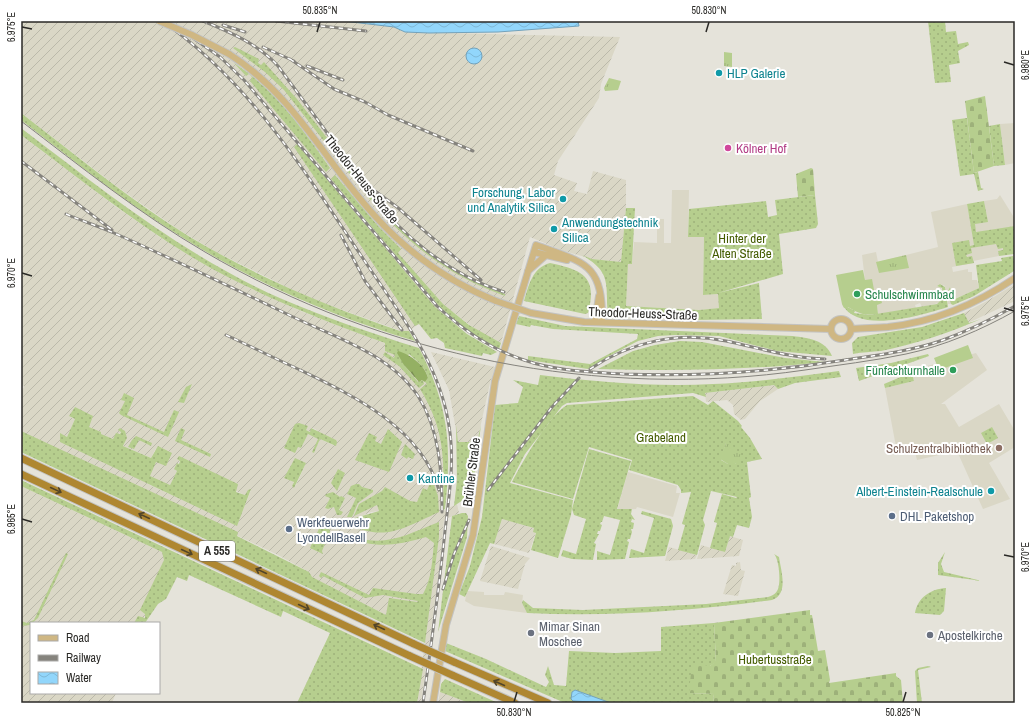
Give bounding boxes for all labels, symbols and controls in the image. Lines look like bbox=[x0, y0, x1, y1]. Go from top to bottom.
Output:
text: 50.835°N bbox=[303, 4, 338, 17]
text: 50.830°N bbox=[692, 4, 727, 17]
text: 6.975°E bbox=[5, 12, 18, 42]
text: 6.980°E bbox=[1019, 50, 1032, 80]
place label: HLP Galerie bbox=[727, 65, 786, 82]
marker: HLP Galerie bbox=[714, 68, 724, 78]
street label: Theodor-Heuss-Straße bbox=[321, 132, 403, 227]
place label: Kölner Hof bbox=[736, 140, 786, 157]
marker: Kölner Hof bbox=[723, 143, 733, 153]
place label: Forschung, Labor und Analytik Silica bbox=[467, 184, 555, 216]
marker: Forschung, Labor und Analytik Silica bbox=[558, 194, 568, 204]
place label: Anwendungstechnik Silica bbox=[561, 214, 659, 246]
marker: Anwendungstechnik Silica bbox=[549, 224, 559, 234]
park label: Hinter der Alten Straße bbox=[711, 230, 772, 262]
text: 6.970°E bbox=[5, 258, 18, 288]
place label: Schulschwimmbad bbox=[865, 286, 955, 303]
marker: Schulschwimmbad bbox=[852, 289, 862, 299]
text: 6.975°E bbox=[1019, 296, 1032, 326]
street label: Theodor-Heuss-Straße bbox=[588, 303, 698, 324]
place label: Fünfachturnhalle bbox=[866, 362, 945, 379]
marker: Fünfachturnhalle bbox=[948, 365, 958, 375]
park label: Grabeland bbox=[636, 429, 686, 446]
street label: Brühler Straße bbox=[459, 437, 484, 508]
place label: Schulzentralbibliothek bbox=[886, 440, 992, 457]
marker: Schulzentralbibliothek bbox=[994, 443, 1004, 453]
place label: Kantine bbox=[418, 470, 455, 487]
marker: Kantine bbox=[405, 473, 415, 483]
place label: Albert-Einstein-Realschule bbox=[855, 483, 983, 500]
marker: Albert-Einstein-Realschule bbox=[986, 486, 996, 496]
one-way arrow bbox=[50, 487, 62, 494]
text: 6.965°E bbox=[5, 504, 18, 534]
place label: DHL Paketshop bbox=[900, 508, 974, 525]
marker: DHL Paketshop bbox=[887, 511, 897, 521]
one-way arrow bbox=[138, 512, 150, 519]
place label: Werkfeuerwehr LyondellBasell bbox=[297, 514, 370, 546]
marker: Werkfeuerwehr LyondellBasell bbox=[284, 524, 294, 534]
road number: A 555 bbox=[199, 541, 235, 561]
text: 6.970°E bbox=[1019, 542, 1032, 572]
one-way arrow bbox=[180, 549, 192, 556]
one-way arrow bbox=[255, 567, 267, 575]
one-way arrow bbox=[298, 604, 310, 611]
place label: Mimar Sinan Moschee bbox=[539, 618, 600, 650]
legend bbox=[30, 622, 160, 694]
one-way arrow bbox=[373, 623, 385, 630]
place label: Apostelkirche bbox=[937, 627, 1003, 644]
marker: Mimar Sinan Moschee bbox=[526, 628, 536, 638]
text: Road bbox=[66, 630, 90, 646]
marker: Apostelkirche bbox=[925, 630, 935, 640]
text: Railway bbox=[66, 650, 101, 666]
park label: Hubertusstraße bbox=[738, 651, 812, 668]
text: Water bbox=[66, 670, 93, 686]
one-way arrow bbox=[494, 679, 506, 686]
text: 50.830°N bbox=[497, 706, 532, 719]
text: 50.825°N bbox=[886, 706, 921, 719]

